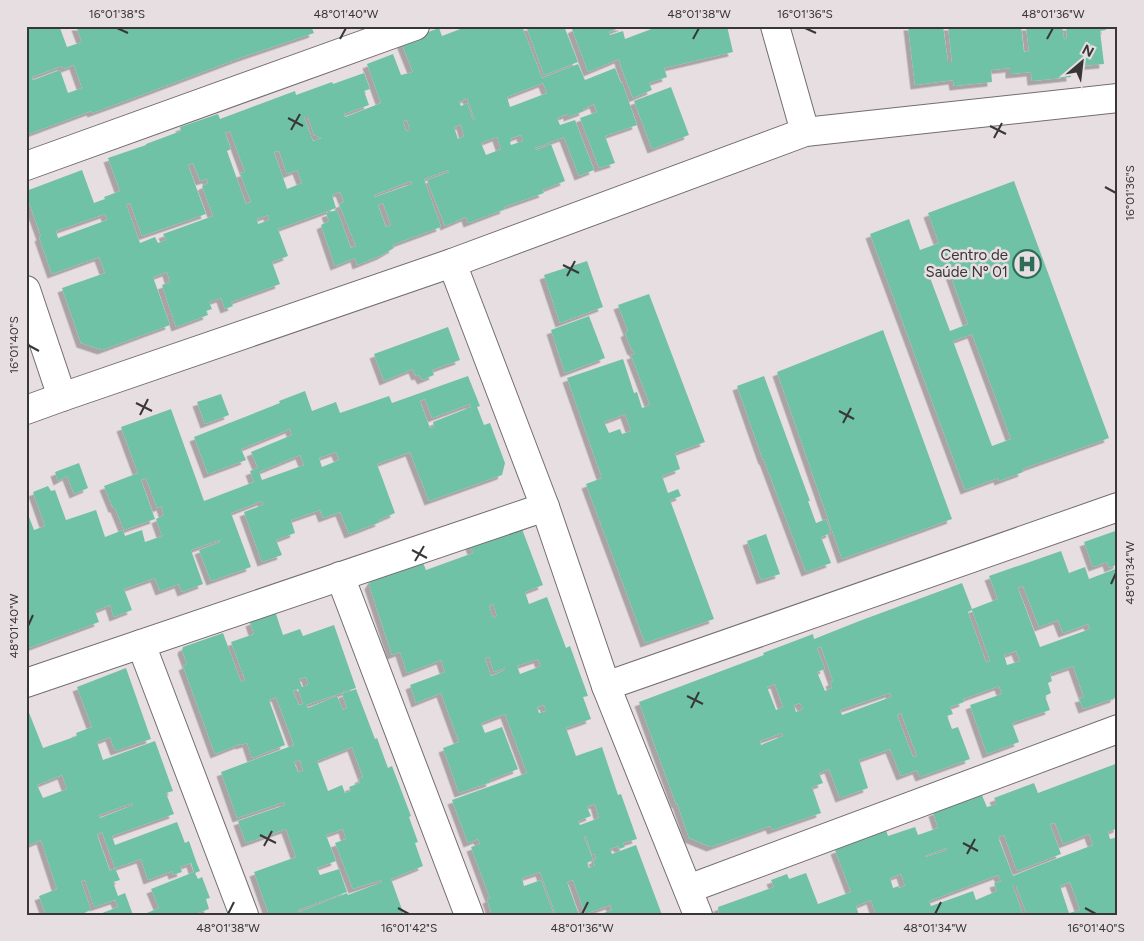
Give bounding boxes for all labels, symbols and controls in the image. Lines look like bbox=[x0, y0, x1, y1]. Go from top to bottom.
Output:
text: 16°01'38"S bbox=[89, 7, 145, 21]
text: 48°01'40"W bbox=[314, 7, 379, 21]
text: 48°01'38"W bbox=[667, 7, 731, 21]
text: 16°01'36"S bbox=[777, 7, 833, 21]
text: 48°01'36"W bbox=[1022, 7, 1085, 21]
north arrow bbox=[1056, 38, 1106, 88]
text: N bbox=[1079, 41, 1097, 61]
text: 16°01'36"S bbox=[1123, 165, 1137, 221]
place label: Centro de Saúde Nº 01 bbox=[925, 246, 1008, 281]
hospital icon: Centro de Saúde Nº 01 bbox=[1012, 249, 1042, 279]
text: 16°01'40"S bbox=[7, 316, 21, 374]
text: 48°01'34"W bbox=[1123, 541, 1137, 605]
text: 48°01'40"W bbox=[7, 593, 21, 658]
text: 48°01'38"W bbox=[196, 921, 260, 935]
text: 16°01'42"S bbox=[381, 921, 437, 935]
text: 48°01'36"W bbox=[551, 921, 614, 935]
text: 48°01'34"W bbox=[903, 921, 967, 935]
text: 16°01'40"S bbox=[1067, 921, 1125, 935]

